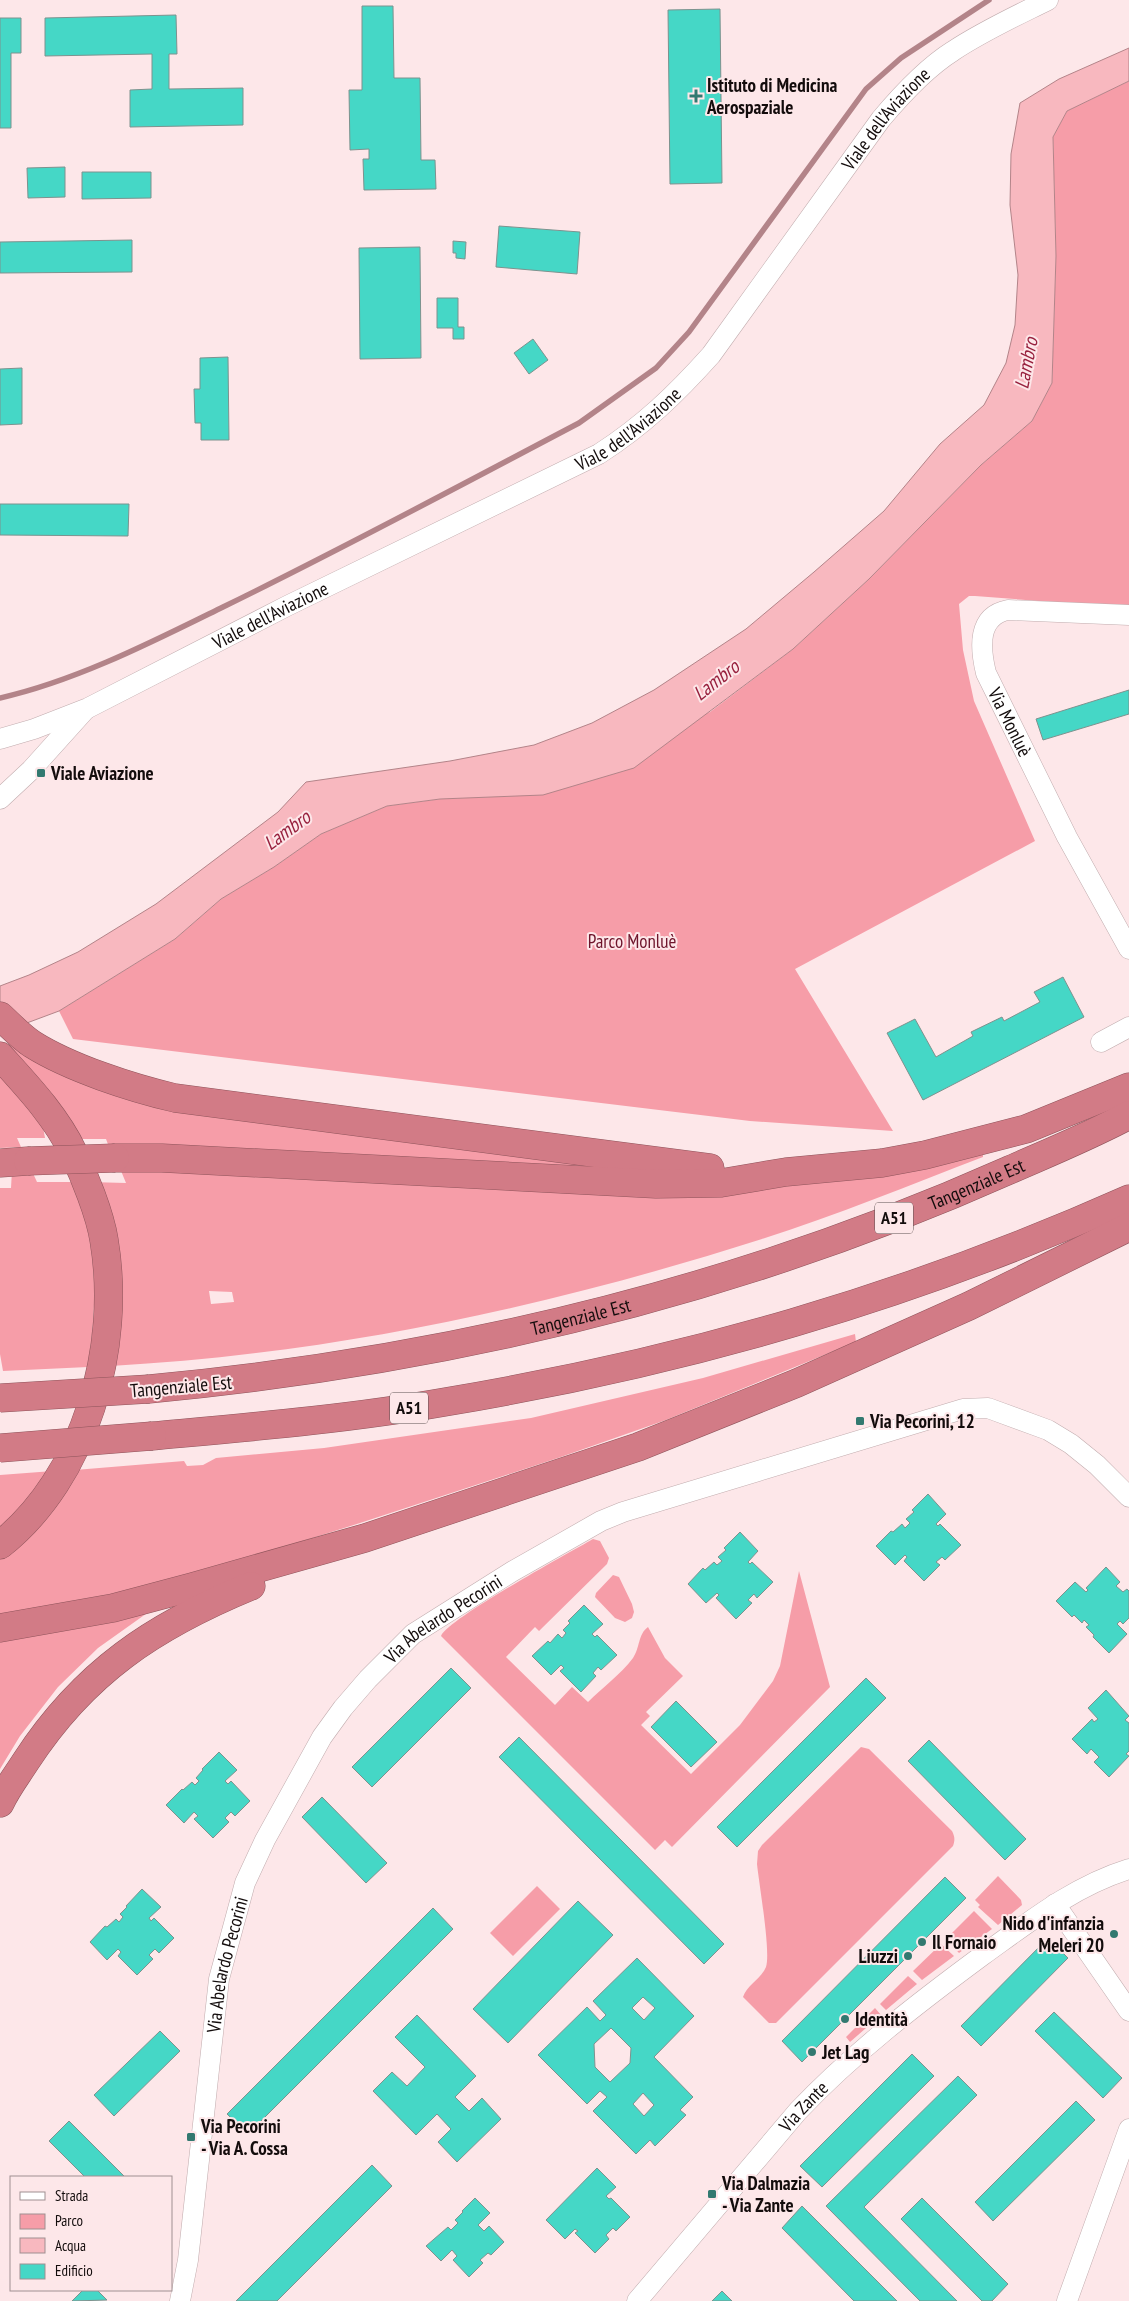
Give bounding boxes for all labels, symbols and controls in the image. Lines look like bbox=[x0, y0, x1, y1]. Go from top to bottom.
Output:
street label: Viale dell'Aviazione bbox=[836, 62, 935, 176]
place label: Istituto di Medicina Aerospaziale bbox=[706, 73, 837, 119]
marker: Istituto di Medicina Aerospaziale bbox=[689, 89, 703, 103]
water label: Lambro bbox=[1008, 334, 1044, 391]
street label: Viale dell'Aviazione bbox=[570, 382, 686, 476]
street label: Viale dell'Aviazione bbox=[208, 576, 332, 655]
water label: Lambro bbox=[688, 653, 745, 706]
street label: Via Monluè bbox=[983, 683, 1037, 761]
place label: Viale Aviazione bbox=[50, 761, 154, 785]
marker: Viale Aviazione bbox=[35, 767, 47, 779]
water label: Lambro bbox=[258, 803, 317, 856]
park label: Parco Monluè bbox=[588, 929, 677, 953]
street label: Tangenziale Est bbox=[925, 1153, 1029, 1215]
road number: A51 bbox=[875, 1202, 913, 1234]
street label: Tangenziale Est bbox=[528, 1292, 634, 1340]
street label: Tangenziale Est bbox=[129, 1370, 234, 1402]
road number: A51 bbox=[390, 1392, 428, 1424]
place label: Via Pecorini, 12 bbox=[869, 1409, 975, 1433]
marker: Via Pecorini, 12 bbox=[854, 1415, 866, 1427]
street label: Via Abelardo Pecorini bbox=[378, 1569, 506, 1669]
street label: Via Abelardo Pecorini bbox=[201, 1894, 253, 2035]
place label: Nido d'infanzia Meleri 20 bbox=[1002, 1911, 1104, 1957]
marker: Nido d'infanzia Meleri 20 bbox=[1108, 1928, 1120, 1940]
place label: Il Fornaio bbox=[932, 1930, 996, 1954]
marker: Il Fornaio bbox=[916, 1936, 928, 1948]
place label: Liuzzi bbox=[858, 1944, 898, 1968]
marker: Liuzzi bbox=[902, 1950, 914, 1962]
place label: Identità bbox=[855, 2007, 908, 2031]
marker: Identità bbox=[839, 2013, 851, 2025]
place label: Jet Lag bbox=[821, 2040, 869, 2064]
marker: Jet Lag bbox=[806, 2046, 818, 2058]
street label: Via Zante bbox=[773, 2076, 833, 2138]
place label: Via Pecorini - Via A. Cossa bbox=[200, 2114, 288, 2160]
marker: Via Pecorini - Via A. Cossa bbox=[185, 2131, 197, 2143]
place label: Via Dalmazia - Via Zante bbox=[721, 2171, 810, 2217]
legend bbox=[10, 2176, 172, 2291]
text: Strada bbox=[55, 2186, 88, 2205]
marker: Via Dalmazia - Via Zante bbox=[706, 2188, 718, 2200]
text: Parco bbox=[55, 2211, 83, 2230]
text: Acqua bbox=[55, 2236, 86, 2255]
text: Edificio bbox=[55, 2261, 93, 2280]

